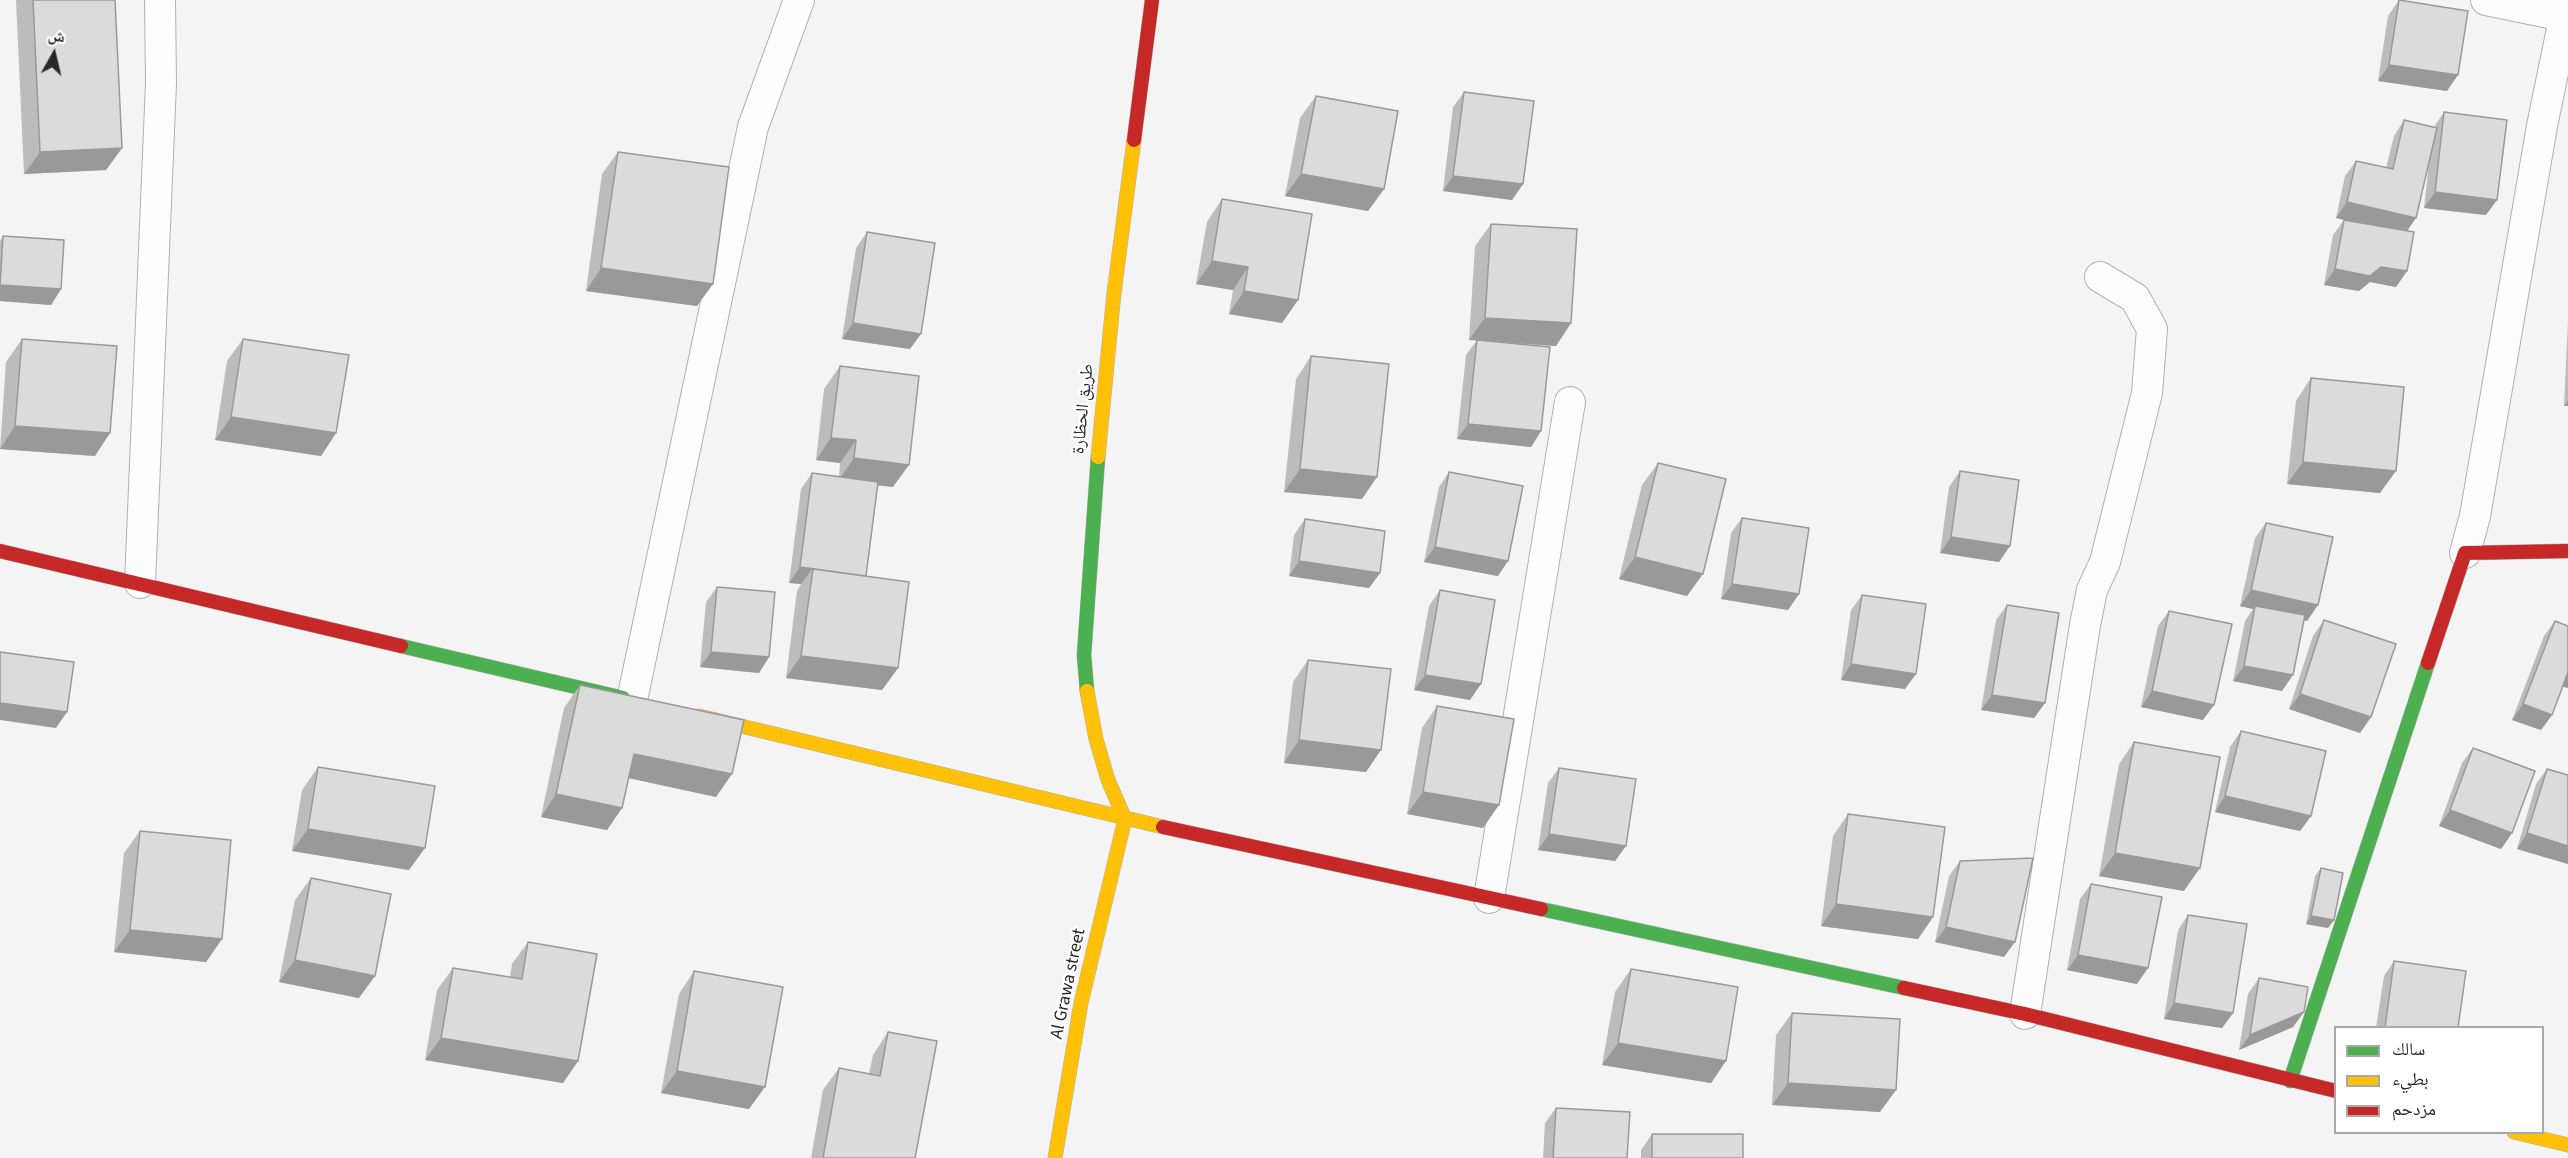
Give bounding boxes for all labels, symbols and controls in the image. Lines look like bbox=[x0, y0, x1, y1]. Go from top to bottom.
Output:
north arrow bbox=[24, 24, 84, 84]
text: ش bbox=[47, 24, 66, 48]
street label: طريق الحظارة bbox=[1069, 363, 1099, 455]
street label: Al Grawa street bbox=[1047, 927, 1091, 1041]
legend bbox=[2334, 1026, 2544, 1134]
text: سالك bbox=[2392, 1037, 2425, 1062]
text: بطيء bbox=[2392, 1067, 2429, 1092]
text: مزدحم bbox=[2392, 1097, 2436, 1122]

